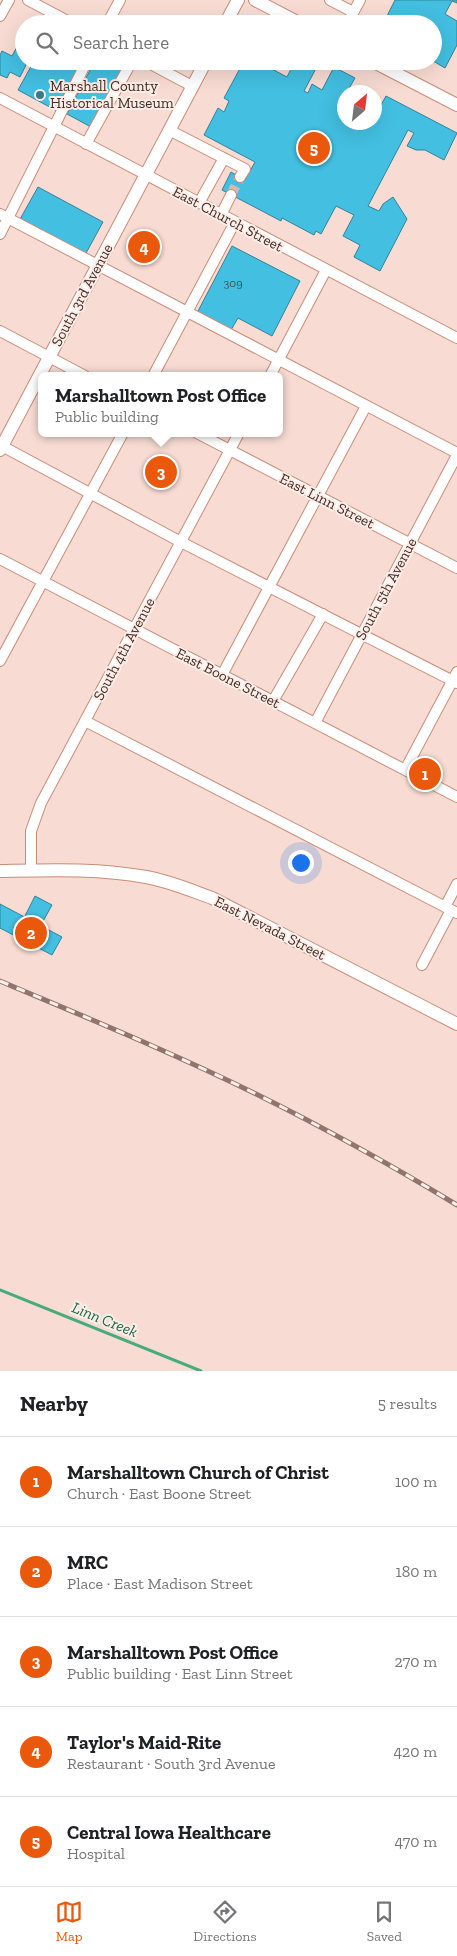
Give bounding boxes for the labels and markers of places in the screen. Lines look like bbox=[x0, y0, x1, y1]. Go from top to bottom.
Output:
place label: Marshall County Historical Museum bbox=[50, 77, 174, 112]
marker: Marshall County Historical Museum bbox=[34, 89, 46, 101]
pin: 5 bbox=[298, 129, 330, 167]
pin: 4 bbox=[128, 228, 160, 266]
pin: 3 bbox=[145, 453, 177, 491]
pin: 1 bbox=[409, 755, 441, 793]
pin: 2 bbox=[15, 914, 47, 952]

